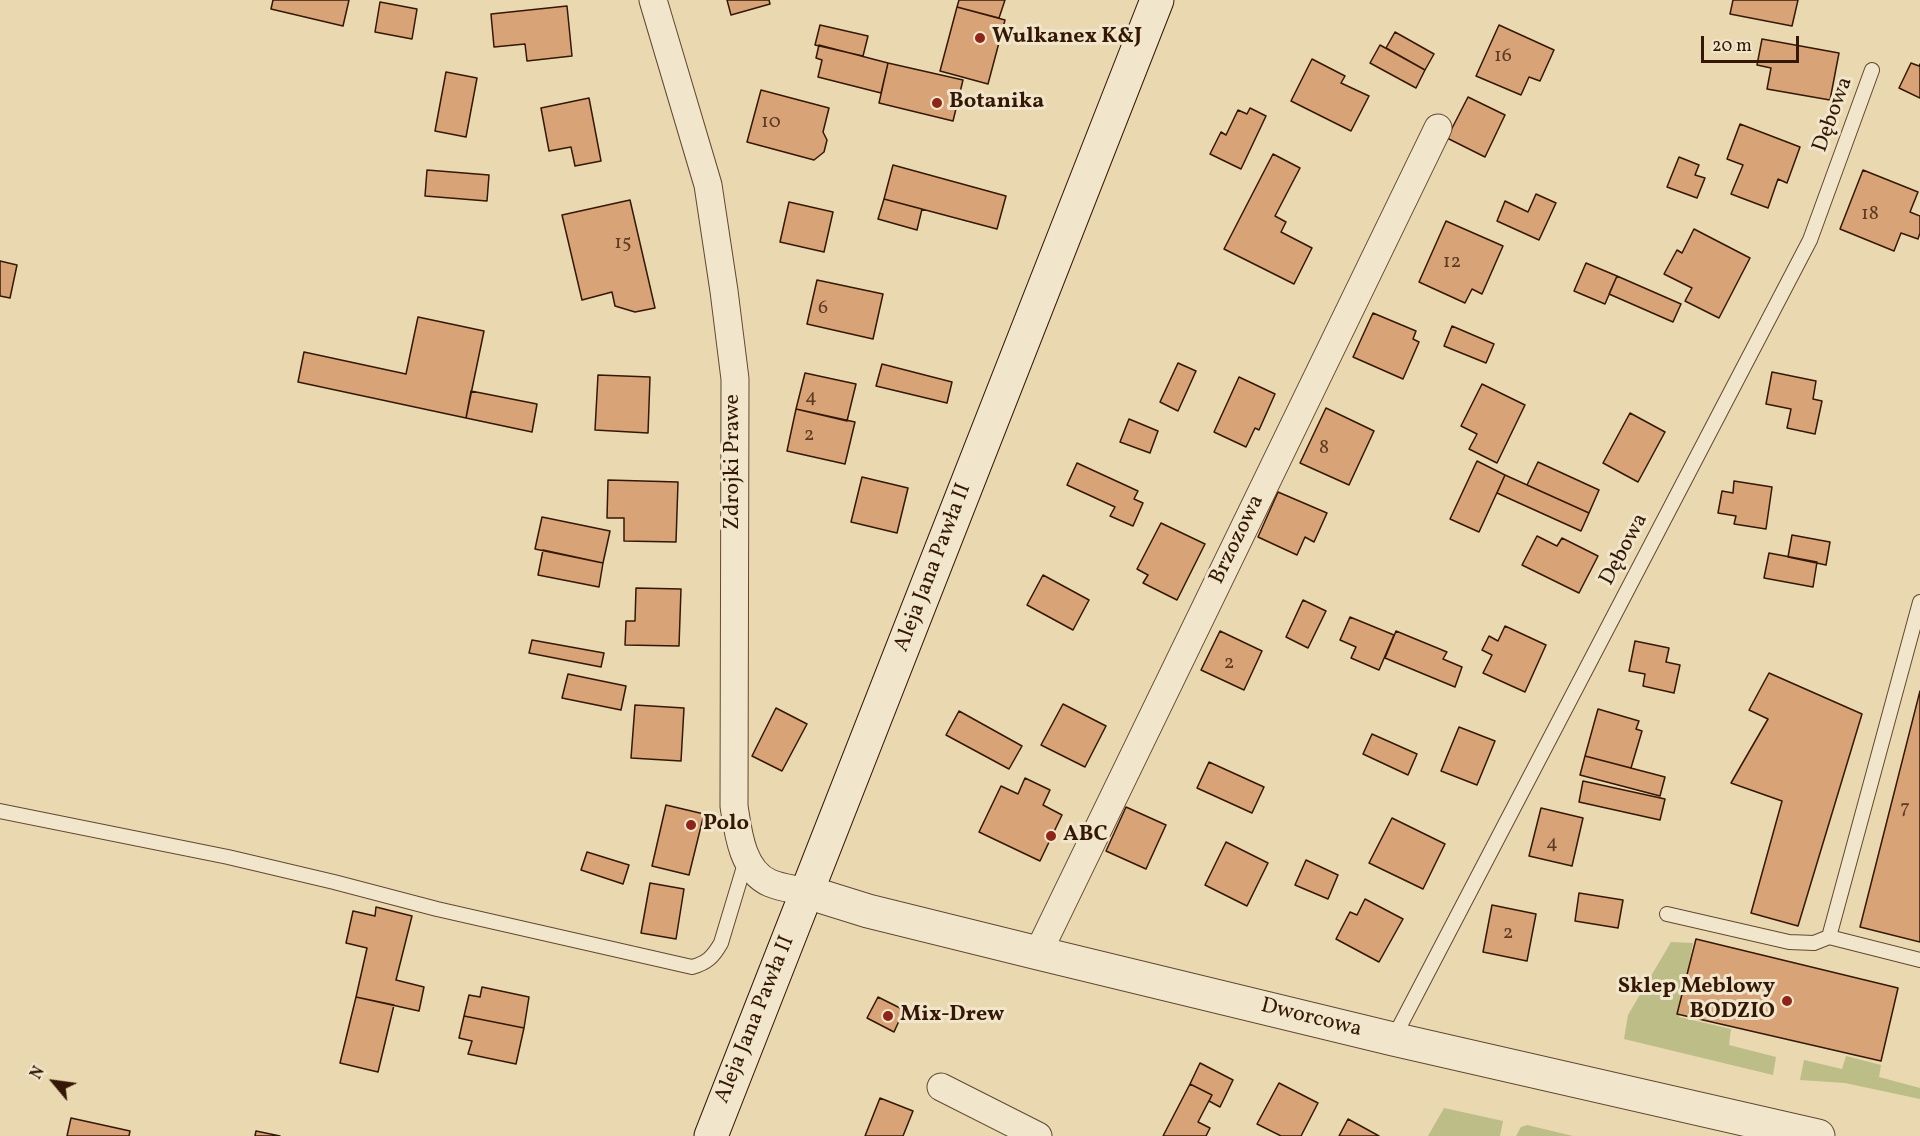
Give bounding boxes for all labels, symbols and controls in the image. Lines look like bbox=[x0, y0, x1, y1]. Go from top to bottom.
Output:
scale bar bbox=[1704, 24, 1802, 62]
place label: Wulkanex K&J bbox=[992, 25, 1142, 51]
marker: Wulkanex K&J bbox=[973, 31, 987, 45]
text: 20 m bbox=[1712, 34, 1752, 59]
house number: 16 bbox=[1494, 45, 1512, 69]
street label: Dębowa bbox=[1808, 74, 1860, 156]
place label: Botanika bbox=[949, 90, 1044, 116]
marker: Botanika bbox=[930, 96, 944, 110]
house number: 10 bbox=[761, 111, 781, 135]
house number: 18 bbox=[1861, 203, 1879, 227]
house number: 15 bbox=[614, 232, 632, 256]
house number: 12 bbox=[1443, 251, 1461, 275]
house number: 6 bbox=[818, 297, 828, 321]
house number: 4 bbox=[805, 386, 817, 410]
street label: Zdrojki Prawe bbox=[721, 394, 747, 530]
house number: 2 bbox=[804, 424, 814, 448]
house number: 8 bbox=[1319, 437, 1329, 461]
street label: Aleja Jana Pawła II bbox=[890, 480, 978, 656]
street label: Brzozowa bbox=[1205, 491, 1271, 589]
street label: Dębowa bbox=[1595, 509, 1655, 591]
house number: 2 bbox=[1224, 652, 1234, 676]
house number: 7 bbox=[1900, 797, 1910, 821]
place label: Polo bbox=[703, 812, 749, 838]
marker: Polo bbox=[684, 818, 698, 832]
place label: ABC bbox=[1063, 823, 1108, 849]
marker: ABC bbox=[1044, 829, 1058, 843]
house number: 4 bbox=[1546, 832, 1558, 856]
house number: 2 bbox=[1503, 922, 1513, 946]
street label: Aleja Jana Pawła II bbox=[710, 932, 802, 1108]
place label: Sklep Meblowy BODZIO bbox=[1618, 975, 1775, 1026]
street label: Dworcowa bbox=[1258, 994, 1364, 1044]
marker: Sklep Meblowy BODZIO bbox=[1780, 994, 1794, 1008]
place label: Mix-Drew bbox=[900, 1003, 1004, 1029]
marker: Mix-Drew bbox=[881, 1009, 895, 1023]
north arrow bbox=[24, 1052, 84, 1112]
text: N bbox=[26, 1063, 51, 1084]

